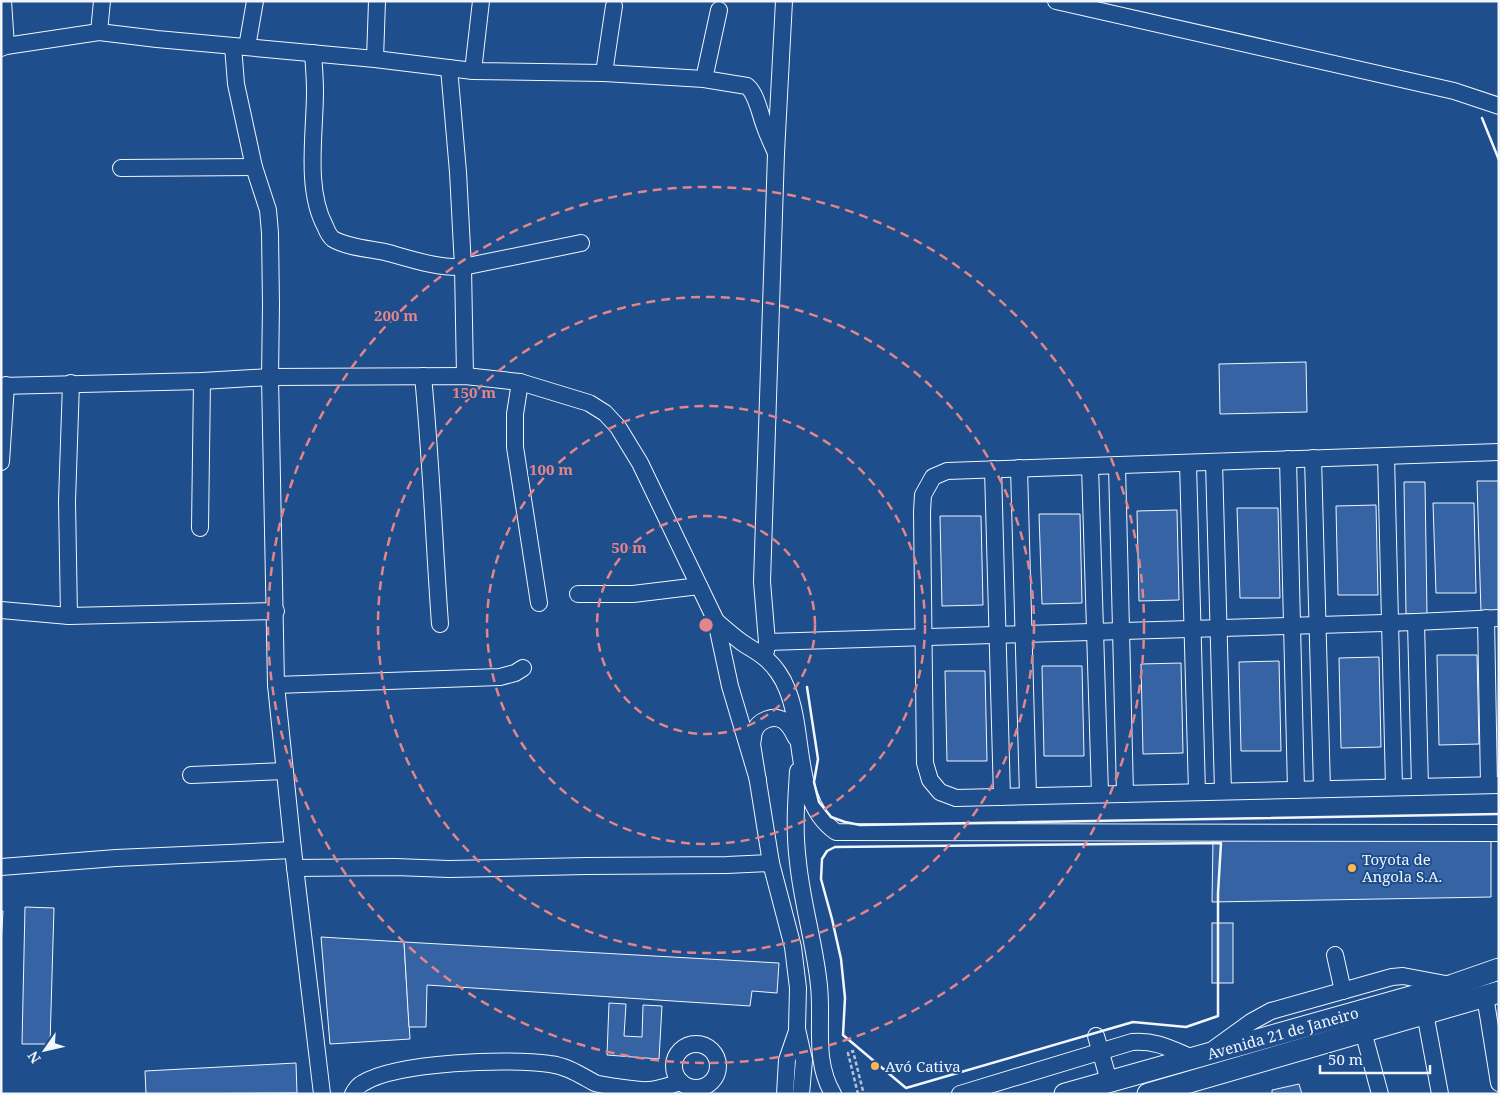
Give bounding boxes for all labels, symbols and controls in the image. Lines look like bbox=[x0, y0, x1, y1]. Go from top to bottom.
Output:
text: 200 m bbox=[374, 305, 418, 325]
text: 150 m bbox=[452, 382, 496, 402]
text: 100 m bbox=[529, 459, 573, 479]
text: 50 m bbox=[611, 537, 647, 557]
centre of rings bbox=[697, 616, 715, 634]
place label: Toyota de Angola S.A. bbox=[1362, 849, 1442, 886]
marker: Toyota de Angola S.A. bbox=[1346, 862, 1358, 874]
street label: Avenida 21 de Janeiro bbox=[1205, 1002, 1361, 1064]
north arrow bbox=[20, 1025, 70, 1075]
scale bar bbox=[1320, 1042, 1430, 1074]
text: N bbox=[23, 1048, 45, 1067]
text: 50 m bbox=[1328, 1049, 1363, 1069]
place label: Avó Cativa bbox=[885, 1056, 961, 1076]
marker: Avó Cativa bbox=[869, 1060, 881, 1072]

